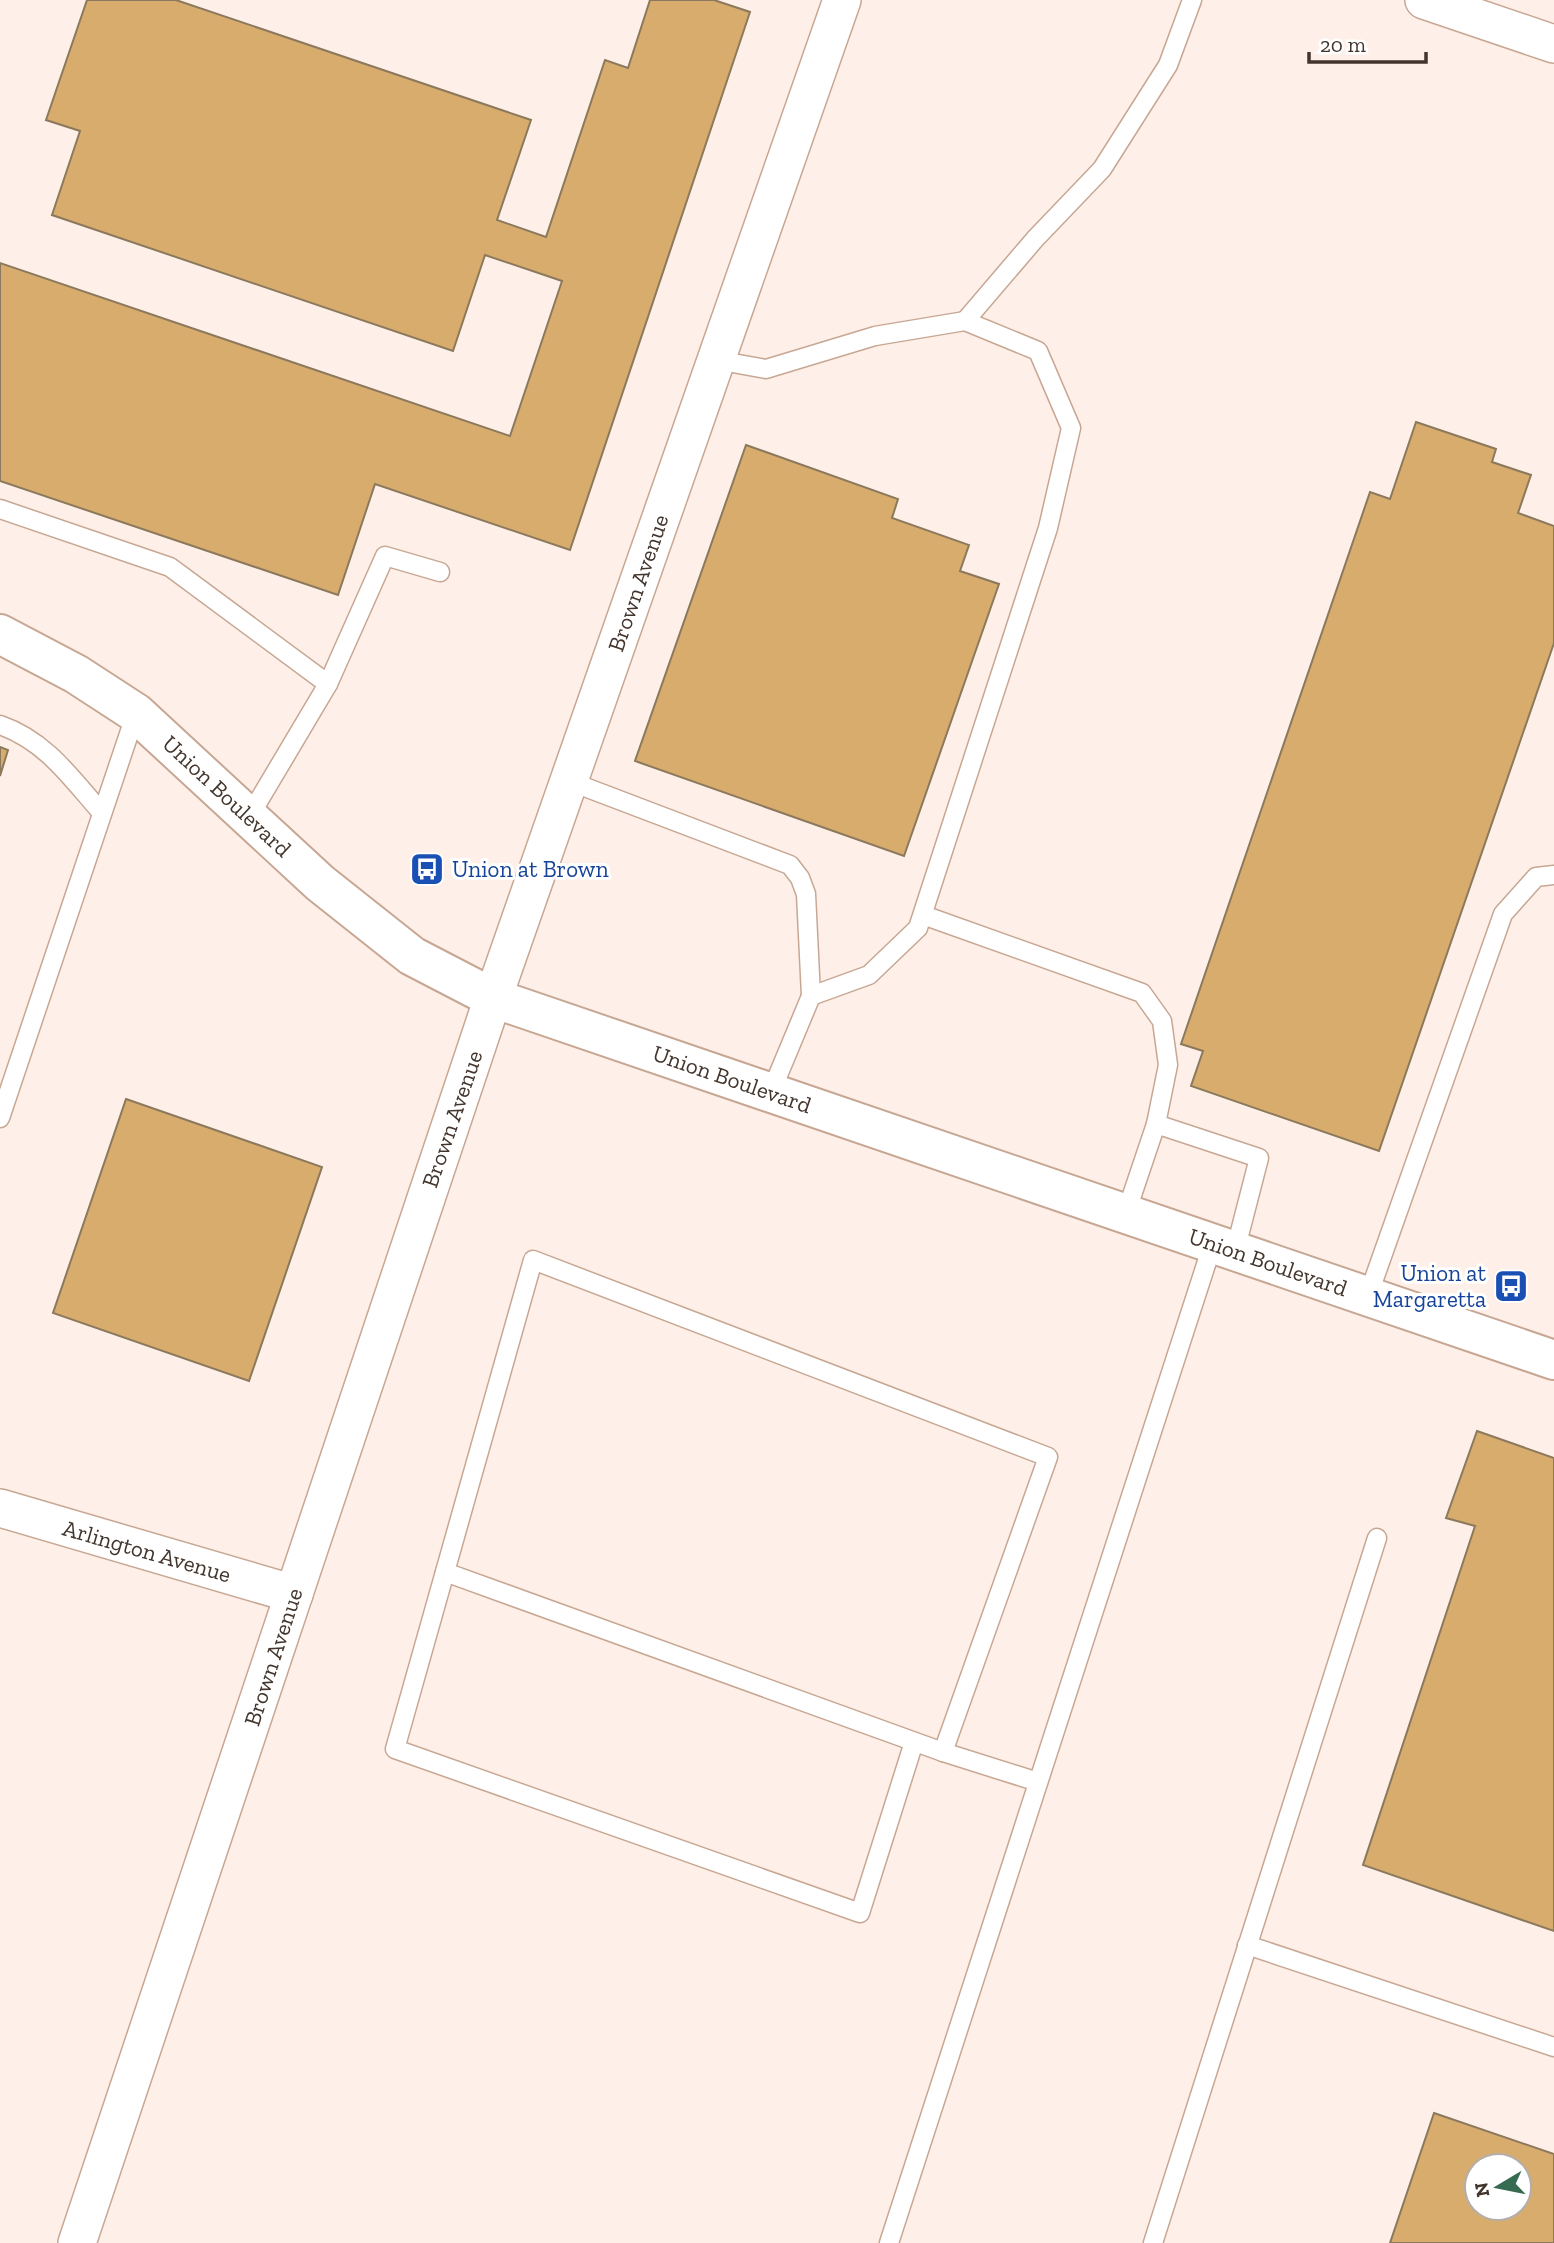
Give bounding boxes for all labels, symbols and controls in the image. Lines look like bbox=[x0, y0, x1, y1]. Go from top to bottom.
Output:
scale bar bbox=[1309, 21, 1426, 65]
text: 20 m bbox=[1320, 32, 1366, 57]
street label: Brown Avenue bbox=[601, 511, 675, 655]
street label: Union Boulevard bbox=[157, 729, 298, 863]
bus stop icon: Union at Brown bbox=[408, 850, 446, 888]
place label: Union at Brown bbox=[452, 855, 609, 883]
street label: Union Boulevard bbox=[649, 1039, 815, 1119]
street label: Brown Avenue bbox=[415, 1047, 489, 1191]
street label: Union Boulevard bbox=[1185, 1222, 1351, 1302]
place label: Union at Margaretta bbox=[1373, 1259, 1486, 1313]
bus stop icon: Union at Margaretta bbox=[1492, 1267, 1530, 1305]
street label: Arlington Avenue bbox=[60, 1514, 234, 1588]
street label: Brown Avenue bbox=[238, 1585, 308, 1729]
north arrow bbox=[1463, 2152, 1533, 2222]
text: N bbox=[1469, 2181, 1494, 2199]

